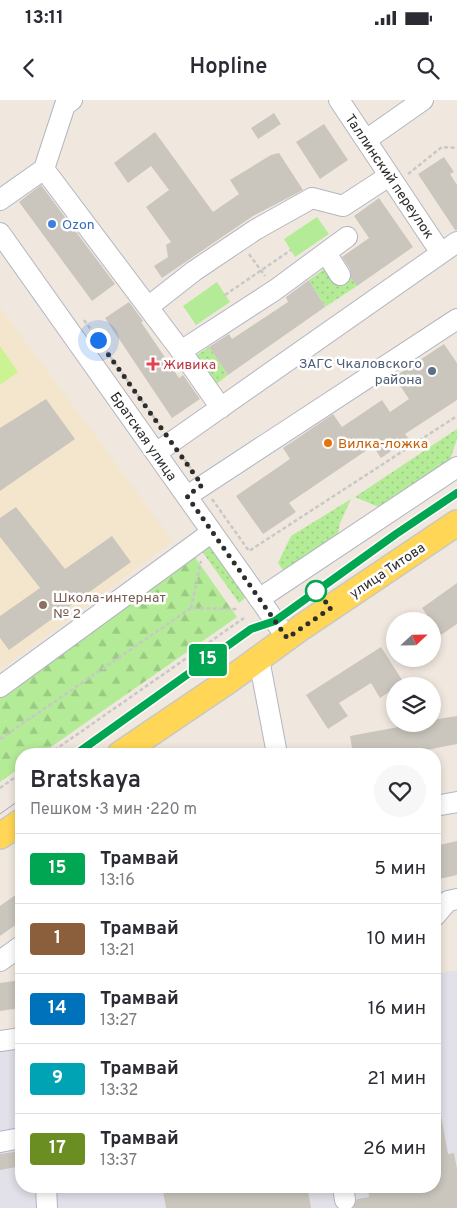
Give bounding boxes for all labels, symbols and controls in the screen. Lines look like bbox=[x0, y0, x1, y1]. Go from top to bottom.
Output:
text: 13:11 bbox=[25, 6, 64, 30]
icon: back bbox=[15, 54, 43, 82]
text: Hopline bbox=[190, 54, 267, 81]
icon: search bbox=[414, 54, 442, 82]
street label: Таллинский переулок bbox=[341, 111, 437, 242]
place label: Ozon bbox=[62, 217, 95, 234]
marker: Ozon bbox=[46, 218, 58, 230]
your location bbox=[86, 328, 111, 353]
place label: ЗАГС Чкаловского района bbox=[299, 356, 422, 389]
place label: Живика bbox=[163, 357, 216, 374]
marker: Живика bbox=[147, 358, 159, 370]
marker: ЗАГС Чкаловского района bbox=[426, 365, 438, 377]
street label: Братская улица bbox=[106, 389, 180, 485]
place label: Вилка-ложка bbox=[338, 436, 428, 453]
marker: Вилка-ложка bbox=[322, 437, 334, 449]
street label: улица Титова bbox=[347, 540, 429, 603]
unlabelled marker bbox=[305, 580, 327, 602]
place label: Школа-интернат № 2 bbox=[53, 590, 166, 623]
marker: Школа-интернат № 2 bbox=[37, 599, 49, 611]
north arrow bbox=[386, 612, 441, 668]
map controls bbox=[386, 612, 441, 732]
line badge: 15 bbox=[186, 644, 230, 676]
text: 15 bbox=[199, 648, 217, 671]
button: layers bbox=[386, 677, 441, 732]
button: heart bbox=[374, 765, 426, 817]
text: Bratskaya bbox=[30, 766, 141, 796]
text: Пешком · 3 мин · 220 m bbox=[30, 800, 197, 820]
text: Трамвай bbox=[100, 847, 179, 871]
text: 15 bbox=[48, 857, 67, 880]
text: 5 мин bbox=[374, 857, 426, 881]
text: 13:16 bbox=[100, 871, 135, 891]
text: Трамвай bbox=[100, 917, 179, 941]
text: 1 bbox=[54, 927, 61, 950]
text: 10 мин bbox=[367, 927, 426, 951]
text: 13:21 bbox=[100, 941, 135, 961]
text: Трамвай bbox=[100, 987, 179, 1011]
text: 14 bbox=[48, 997, 67, 1020]
text: 16 мин bbox=[368, 997, 426, 1021]
text: 13:27 bbox=[100, 1011, 137, 1031]
text: Трамвай bbox=[100, 1057, 179, 1081]
text: 9 bbox=[52, 1067, 63, 1090]
text: 21 мин bbox=[367, 1067, 426, 1091]
text: 13:32 bbox=[100, 1081, 138, 1101]
text: Трамвай bbox=[100, 1127, 179, 1151]
text: 17 bbox=[49, 1137, 66, 1160]
text: 26 мин bbox=[363, 1137, 426, 1161]
text: 13:37 bbox=[100, 1151, 137, 1171]

